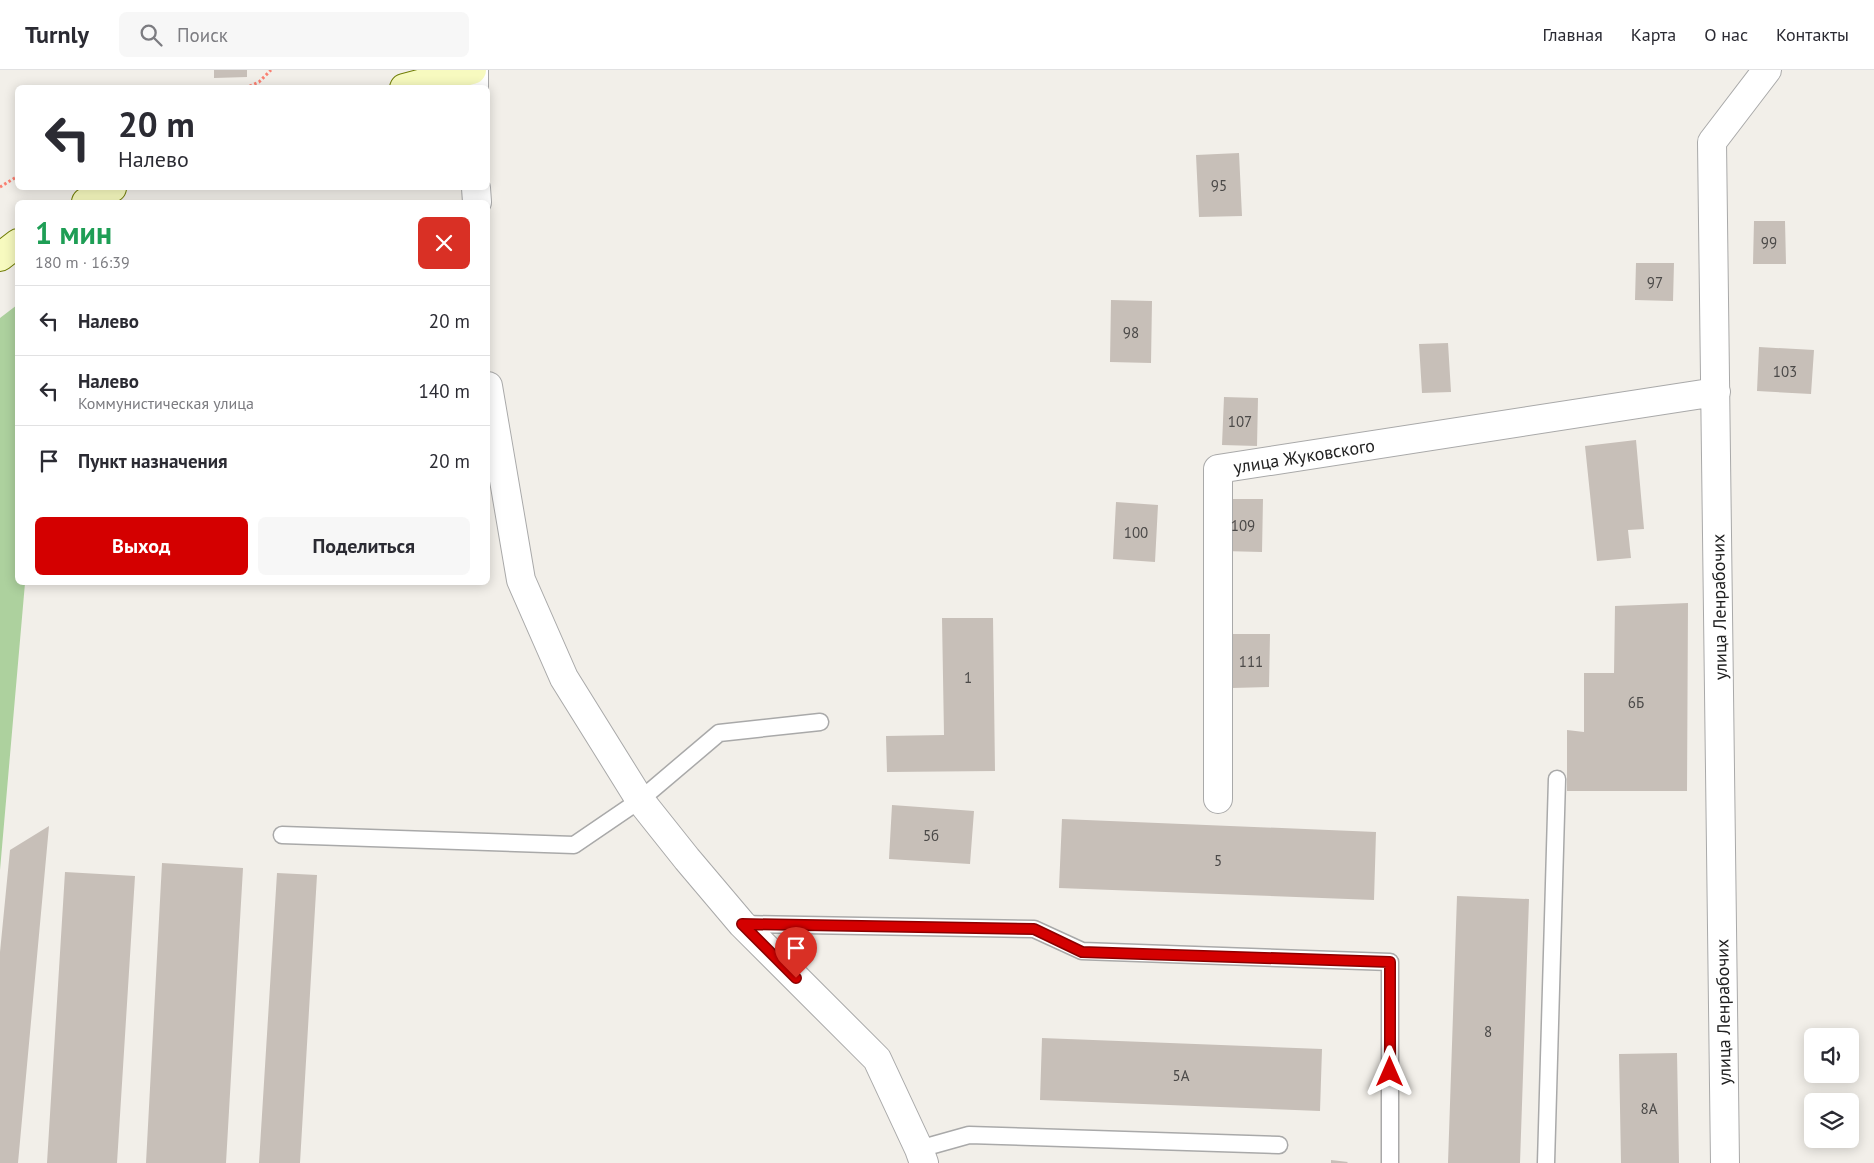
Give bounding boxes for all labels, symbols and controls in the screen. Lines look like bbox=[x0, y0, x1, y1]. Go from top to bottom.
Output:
search box bbox=[119, 12, 469, 57]
text: Turnly bbox=[25, 19, 89, 50]
icon: search bbox=[137, 21, 165, 49]
text: Поиск bbox=[177, 23, 228, 47]
text: Главная bbox=[1542, 23, 1603, 46]
text: Карта bbox=[1631, 23, 1676, 46]
text: О нас bbox=[1704, 23, 1748, 46]
text: Контакты bbox=[1776, 23, 1849, 46]
text: 20 m bbox=[118, 101, 195, 147]
icon: left bbox=[35, 105, 100, 170]
text: Налево bbox=[118, 145, 189, 173]
house number: 95 bbox=[1211, 176, 1227, 195]
text: 1 мин bbox=[35, 213, 112, 252]
button: close bbox=[418, 217, 470, 269]
house number: 99 bbox=[1761, 233, 1777, 252]
text: 180 m · 16:39 bbox=[35, 252, 130, 272]
house number: 97 bbox=[1647, 273, 1663, 292]
icon: left bbox=[35, 307, 63, 335]
text: Налево bbox=[78, 309, 139, 333]
text: 20 m bbox=[429, 309, 470, 333]
house number: 98 bbox=[1123, 323, 1139, 342]
house number: 103 bbox=[1773, 362, 1797, 381]
text: Налево bbox=[78, 369, 139, 393]
icon: left bbox=[35, 377, 63, 405]
text: 140 m bbox=[418, 379, 470, 403]
text: Коммунистическая улица bbox=[78, 393, 254, 413]
house number: 107 bbox=[1228, 412, 1252, 431]
street label: улица Жуковского bbox=[1232, 433, 1376, 479]
icon: arrive bbox=[35, 447, 63, 475]
text: Пункт назначения bbox=[78, 449, 228, 473]
text: 20 m bbox=[429, 449, 470, 473]
house number: 109 bbox=[1231, 516, 1255, 535]
button: Выход bbox=[35, 517, 248, 575]
button: Поделиться bbox=[258, 517, 470, 575]
house number: 100 bbox=[1124, 523, 1148, 542]
street label: улица Ленрабочих bbox=[1706, 534, 1732, 680]
house number: 111 bbox=[1239, 652, 1263, 671]
house number: 1 bbox=[964, 668, 972, 687]
house number: 6Б bbox=[1628, 693, 1644, 712]
house number: 5б bbox=[923, 826, 939, 845]
house number: 5 bbox=[1214, 851, 1222, 870]
pin bbox=[775, 927, 817, 978]
icon: arrive bbox=[782, 934, 810, 962]
street label: улица Ленрабочих bbox=[1710, 939, 1736, 1085]
house number: 8 bbox=[1484, 1022, 1492, 1041]
map controls bbox=[1804, 1028, 1859, 1148]
button: sound bbox=[1804, 1028, 1859, 1083]
position arrow bbox=[1363, 1045, 1415, 1097]
house number: 5А bbox=[1173, 1066, 1190, 1085]
button: layers bbox=[1804, 1093, 1859, 1148]
house number: 8А bbox=[1641, 1099, 1658, 1118]

